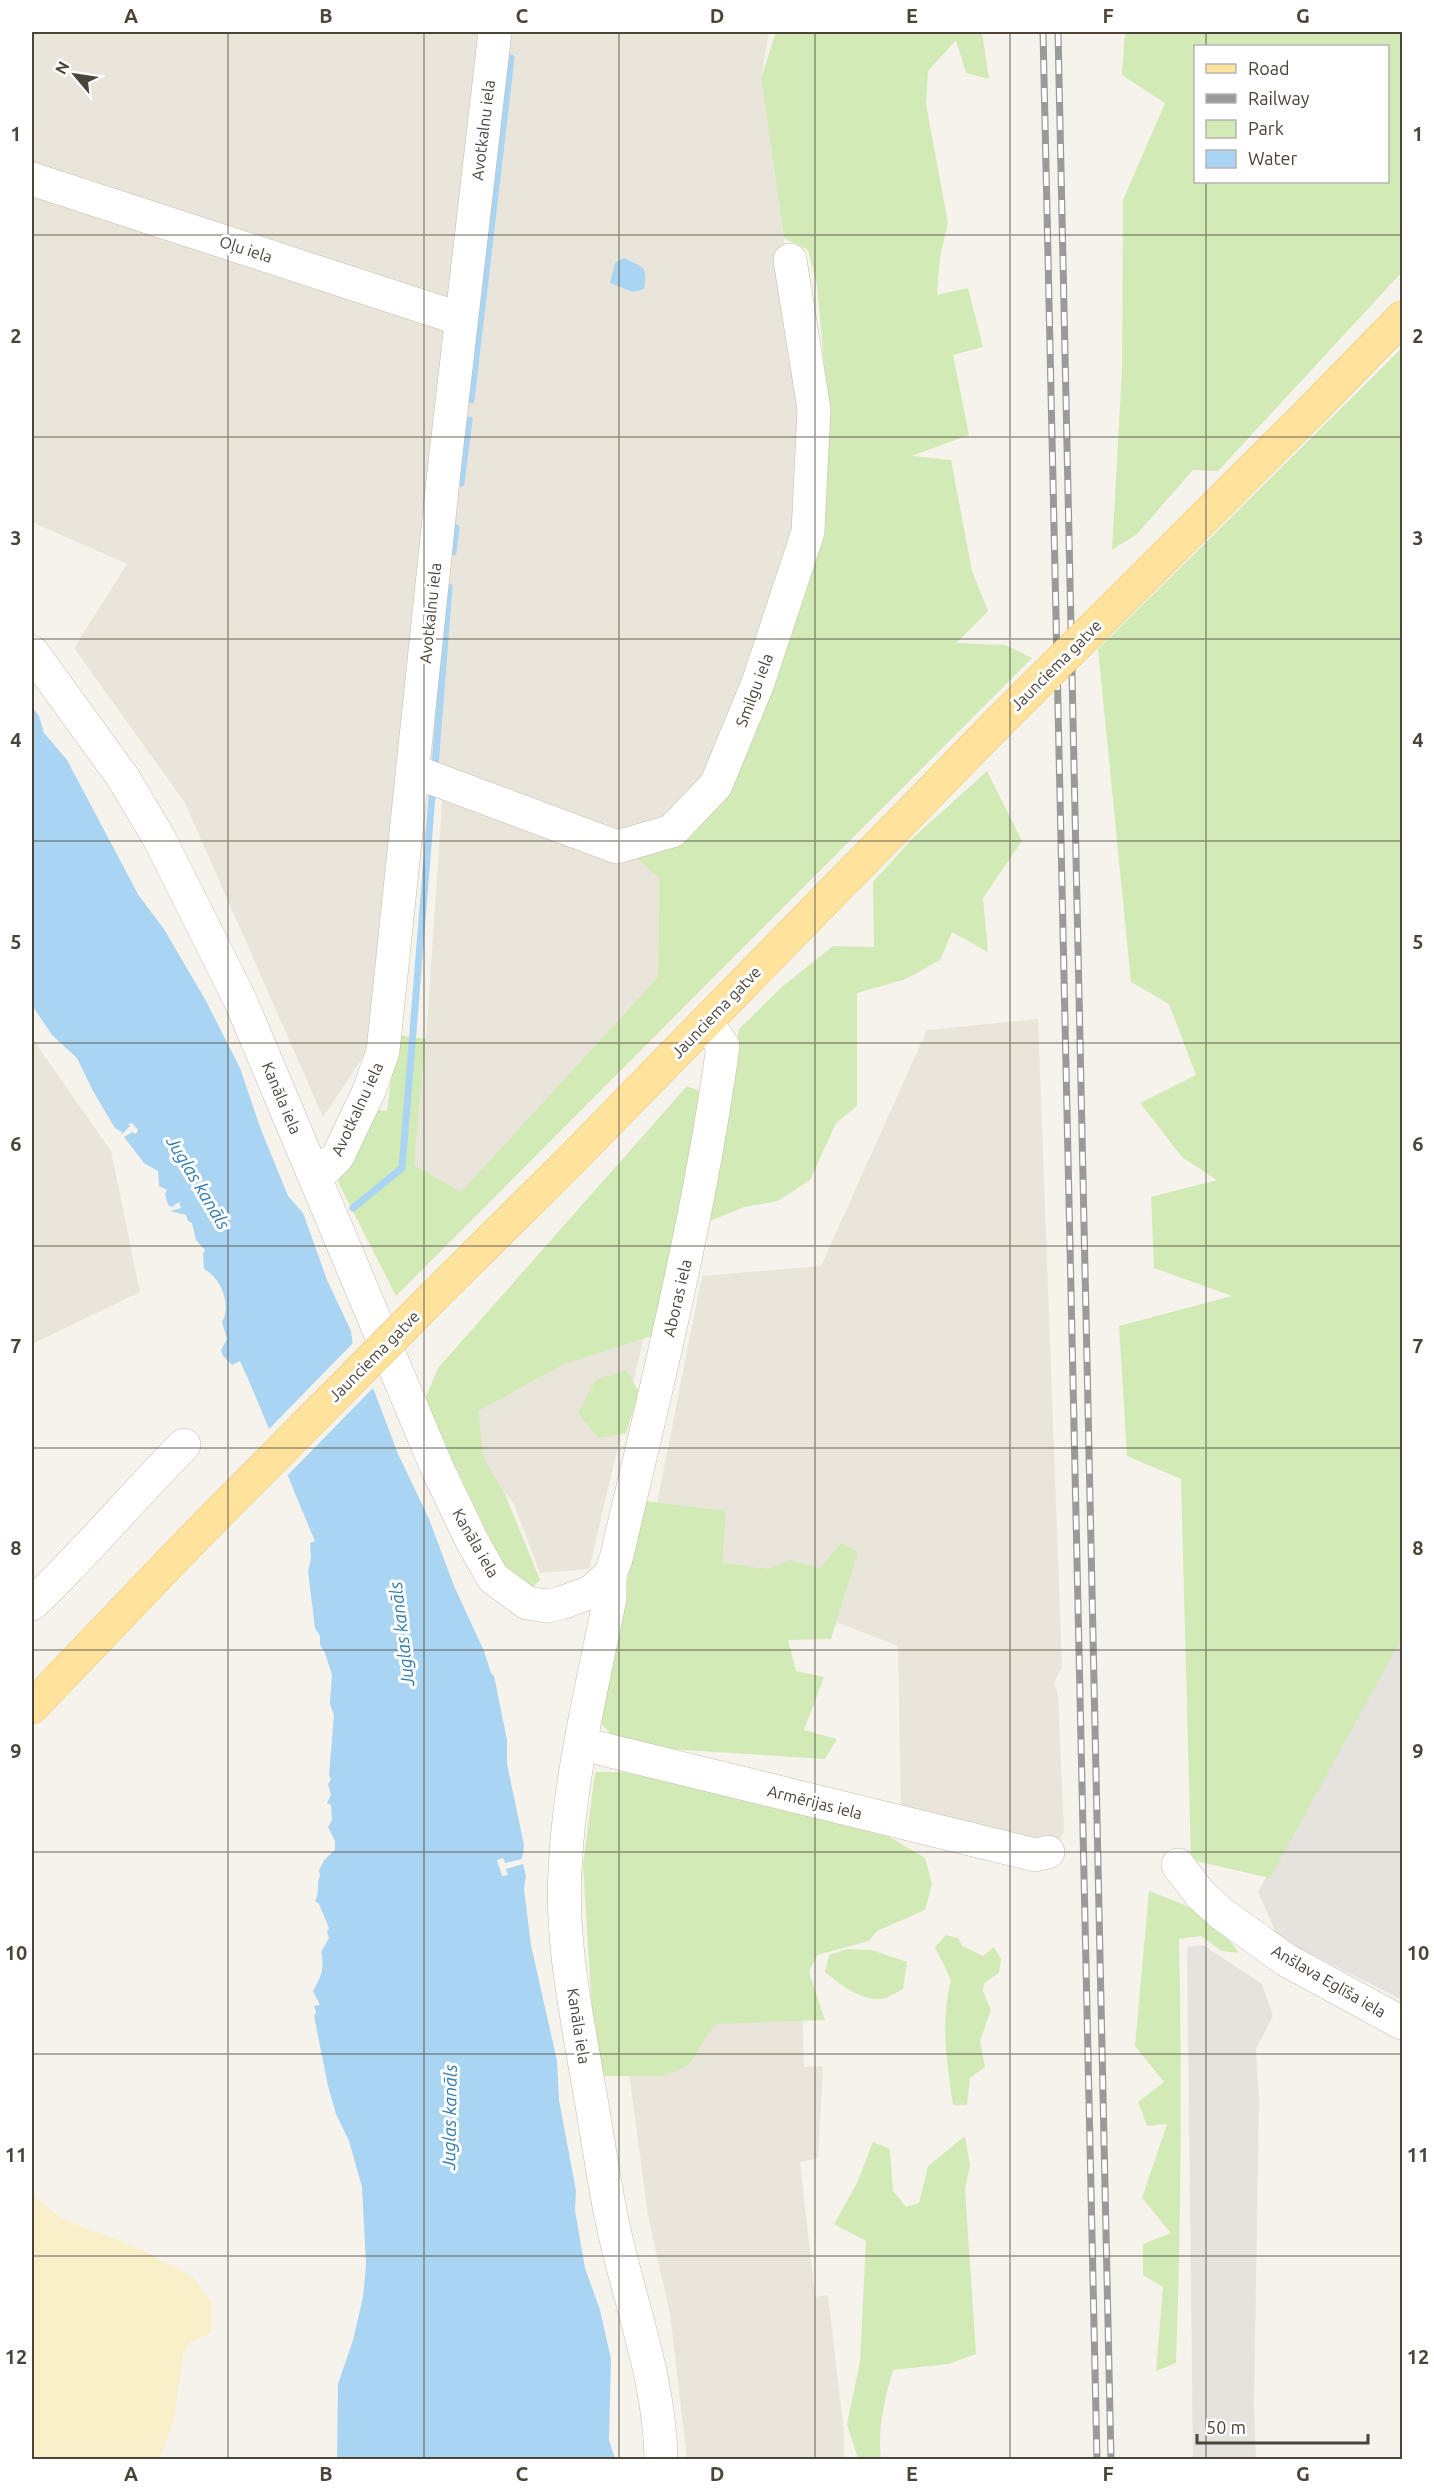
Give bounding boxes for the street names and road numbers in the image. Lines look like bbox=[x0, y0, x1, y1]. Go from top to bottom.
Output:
street label: Avotkalnu iela bbox=[468, 79, 498, 181]
street label: Oļu iela bbox=[217, 232, 275, 266]
street label: Avotkalnu iela bbox=[416, 562, 444, 664]
street label: Jaunciema gatve bbox=[1007, 616, 1105, 714]
street label: Smilgu iela bbox=[732, 651, 776, 729]
street label: Jaunciema gatve bbox=[668, 962, 764, 1062]
street label: Kanāla iela bbox=[259, 1059, 305, 1137]
street label: Avotkalnu iela bbox=[327, 1059, 387, 1159]
street label: Aboras iela bbox=[659, 1257, 695, 1339]
street label: Jaunciema gatve bbox=[325, 1307, 423, 1405]
street label: Kanāla iela bbox=[449, 1505, 503, 1581]
street label: Armērijas iela bbox=[766, 1782, 864, 1822]
street label: Anšlava Eglīša iela bbox=[1269, 1941, 1389, 2021]
street label: Kanāla iela bbox=[564, 1987, 594, 2065]

